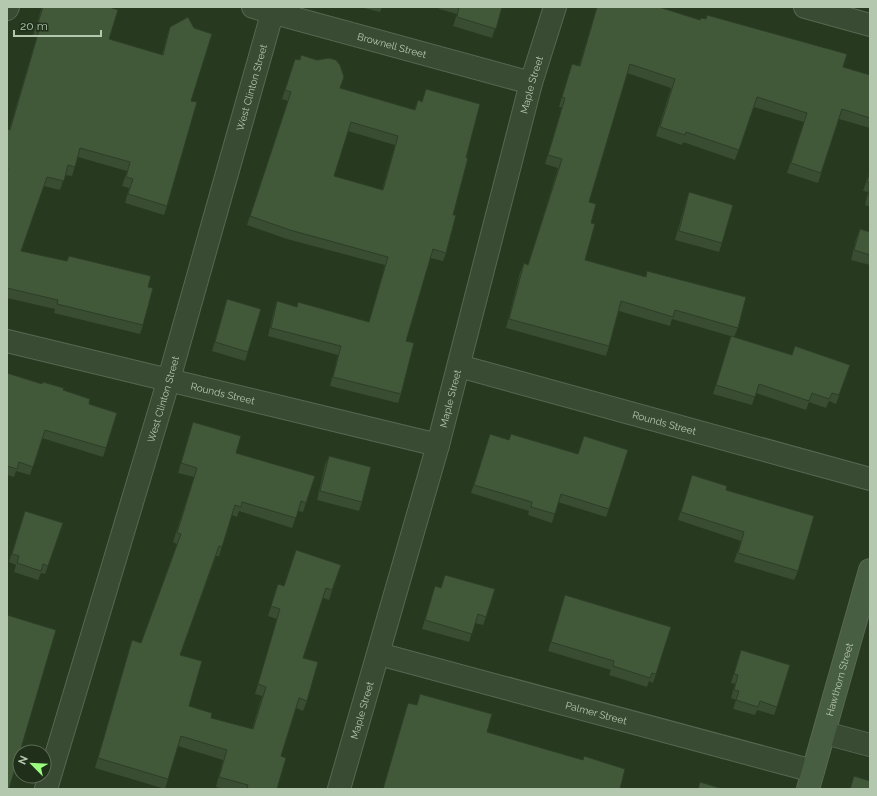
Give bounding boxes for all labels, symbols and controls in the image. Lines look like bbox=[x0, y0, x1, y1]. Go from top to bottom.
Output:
scale bar bbox=[14, 12, 101, 38]
text: 20 m bbox=[20, 19, 48, 33]
street label: Brownell Street bbox=[356, 31, 428, 60]
street label: West Clinton Street bbox=[234, 42, 269, 132]
street label: Maple Street bbox=[518, 54, 545, 115]
street label: West Clinton Street bbox=[145, 354, 181, 444]
street label: Maple Street bbox=[438, 368, 463, 429]
street label: Rounds Street bbox=[190, 381, 256, 407]
street label: Rounds Street bbox=[631, 409, 698, 437]
street label: Hawthorn Street bbox=[824, 641, 855, 717]
street label: Maple Street bbox=[349, 680, 376, 740]
street label: Palmer Street bbox=[564, 700, 629, 727]
north arrow bbox=[12, 744, 52, 784]
text: N bbox=[16, 754, 31, 767]

